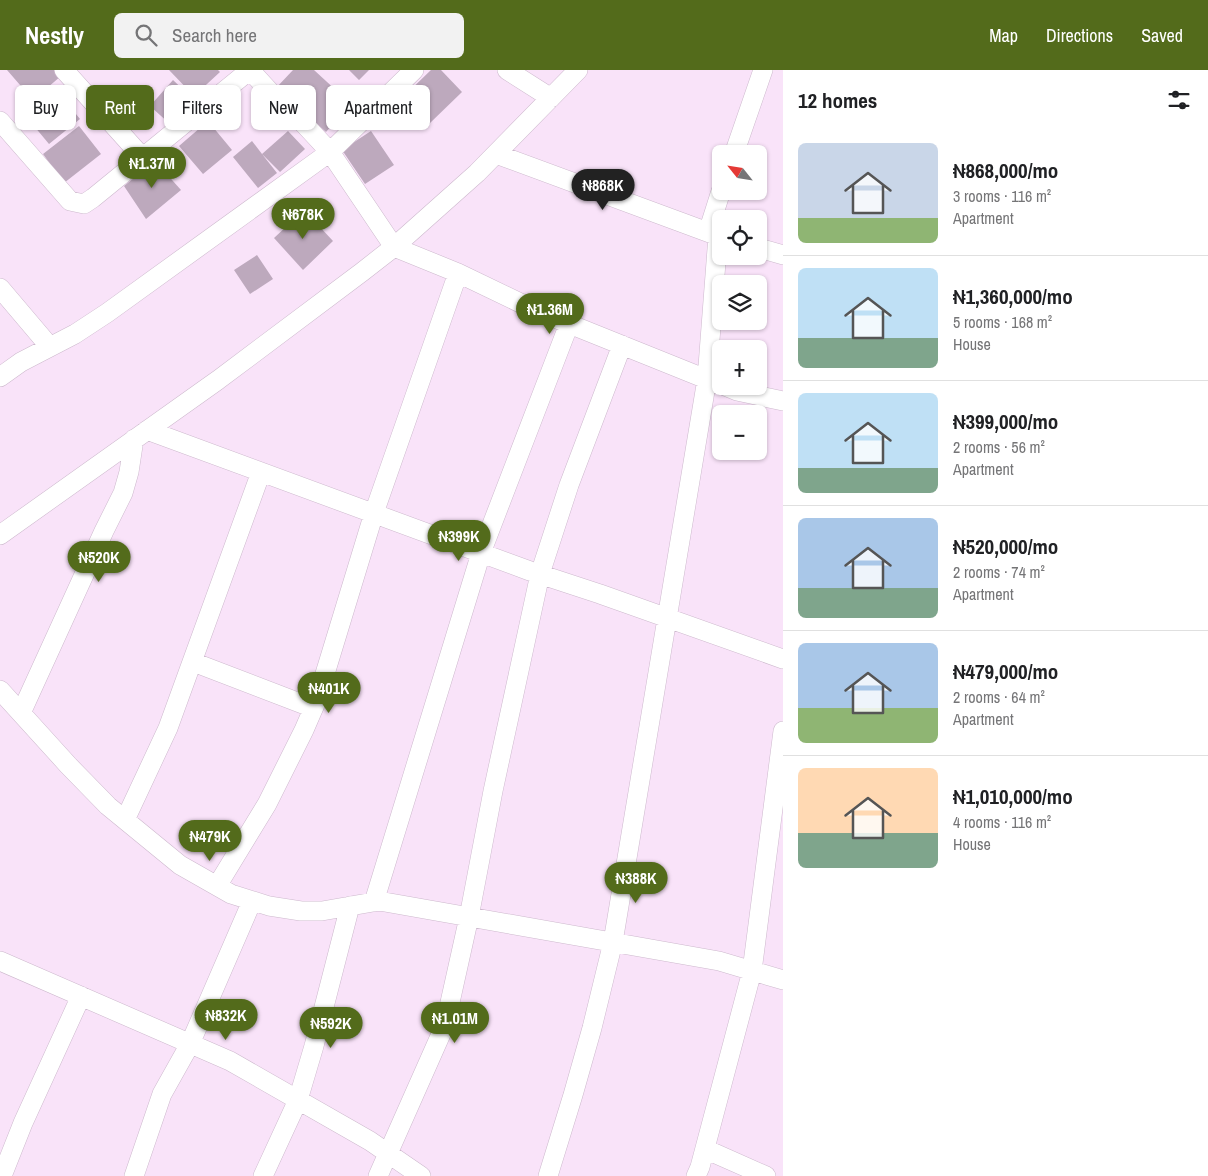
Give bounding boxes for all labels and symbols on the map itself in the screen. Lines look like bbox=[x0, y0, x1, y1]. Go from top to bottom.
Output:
north arrow bbox=[712, 145, 768, 200]
pin: ₦1.37M bbox=[111, 146, 193, 189]
pin: ₦868K bbox=[568, 168, 638, 211]
pin: ₦678K bbox=[268, 198, 338, 240]
pin: ₦1.36M bbox=[509, 292, 591, 335]
pin: ₦399K bbox=[424, 520, 494, 562]
pin: ₦520K bbox=[64, 540, 134, 583]
pin: ₦401K bbox=[294, 672, 364, 714]
pin: ₦479K bbox=[175, 820, 245, 862]
pin: ₦388K bbox=[601, 862, 671, 904]
pin: ₦832K bbox=[191, 998, 261, 1041]
pin: ₦1.01M bbox=[414, 1002, 496, 1044]
pin: ₦592K bbox=[296, 1006, 366, 1049]

